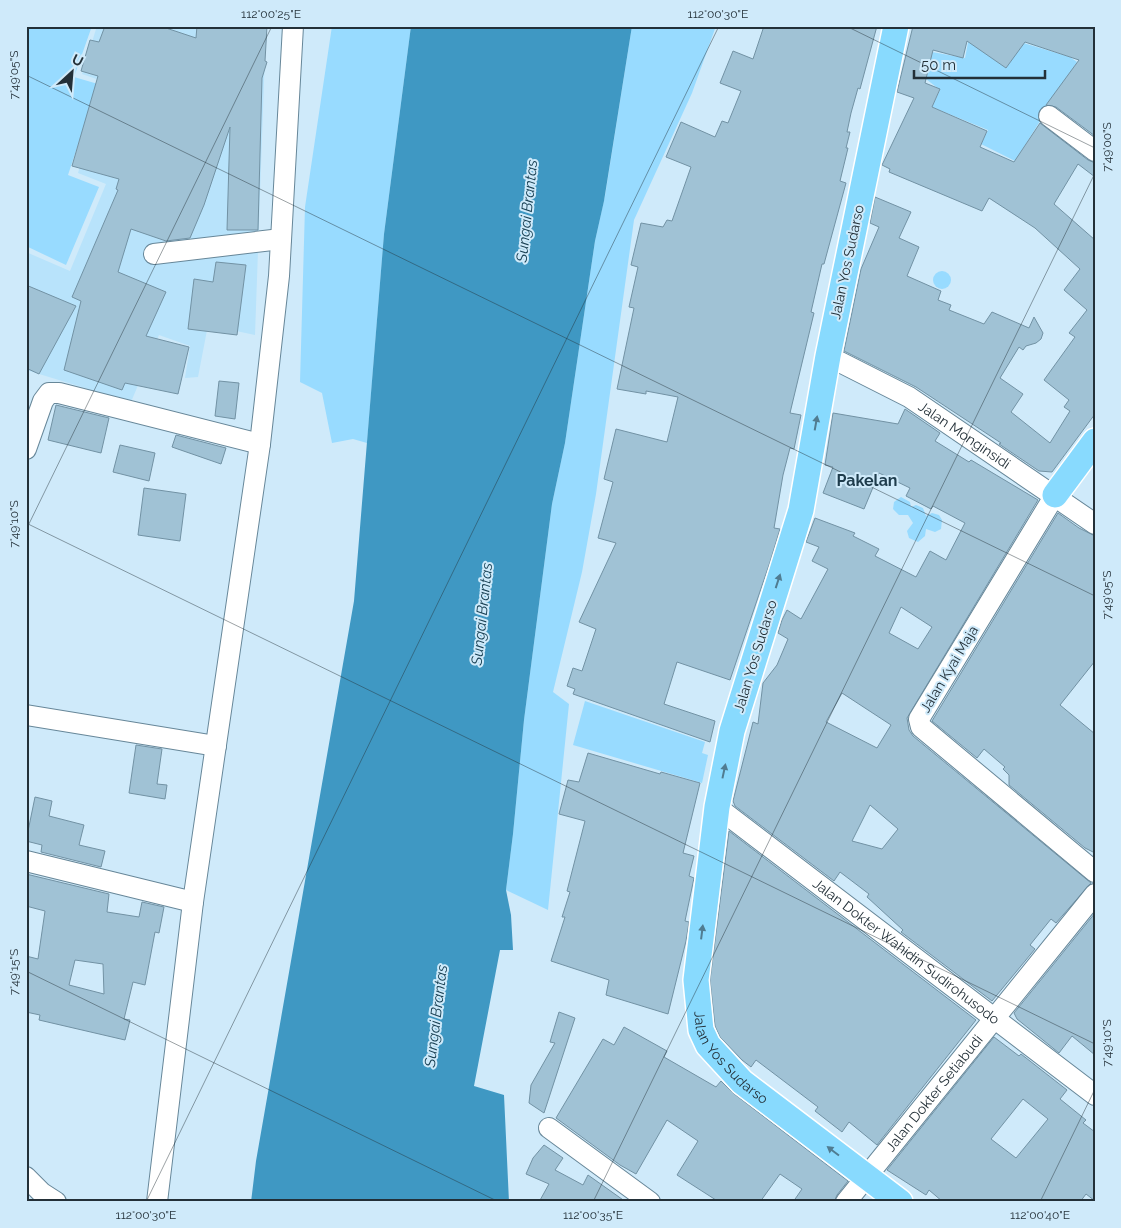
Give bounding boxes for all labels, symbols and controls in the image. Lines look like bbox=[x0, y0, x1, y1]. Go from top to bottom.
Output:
text: 112°00'25"E bbox=[241, 7, 301, 21]
text: 112°00'30"E bbox=[688, 7, 748, 21]
north arrow bbox=[48, 48, 98, 98]
scale bar bbox=[914, 48, 1045, 80]
text: 7°49'05"S bbox=[7, 51, 21, 99]
text: U bbox=[69, 51, 86, 70]
text: 50 m bbox=[921, 56, 956, 74]
text: 7°49'00"S bbox=[1100, 122, 1114, 172]
water label: Sungai Brantas bbox=[513, 159, 541, 264]
street label: Jalan Yos Sudarso bbox=[827, 203, 867, 321]
street label: Jalan Monginsidi bbox=[916, 398, 1013, 472]
one-way arrow bbox=[812, 415, 820, 431]
district label: Pakelan bbox=[836, 471, 898, 490]
text: 7°49'10"S bbox=[7, 500, 21, 548]
water label: Sungai Brantas bbox=[468, 562, 496, 667]
text: 7°49'05"S bbox=[1100, 571, 1114, 619]
one-way arrow bbox=[775, 573, 783, 588]
street label: Jalan Yos Sudarso bbox=[730, 598, 780, 714]
street label: Jalan Kyai Maja bbox=[917, 623, 981, 715]
one-way arrow bbox=[720, 763, 728, 778]
street label: Jalan Dokter Wahidin Sudirohusodo bbox=[810, 875, 1003, 1027]
one-way arrow bbox=[698, 923, 706, 939]
text: 7°49'15"S bbox=[7, 949, 21, 995]
water label: Sungai Brantas bbox=[421, 964, 451, 1069]
street label: Jalan Yos Sudarso bbox=[691, 1010, 771, 1107]
text: 7°49'10"S bbox=[1100, 1019, 1114, 1067]
street label: Jalan Dokter Setiabudi bbox=[882, 1032, 986, 1155]
one-way arrow bbox=[827, 1145, 840, 1156]
text: 112°00'30"E bbox=[116, 1208, 176, 1222]
text: 112°00'35"E bbox=[563, 1208, 623, 1222]
text: 112°00'40"E bbox=[1010, 1208, 1070, 1222]

